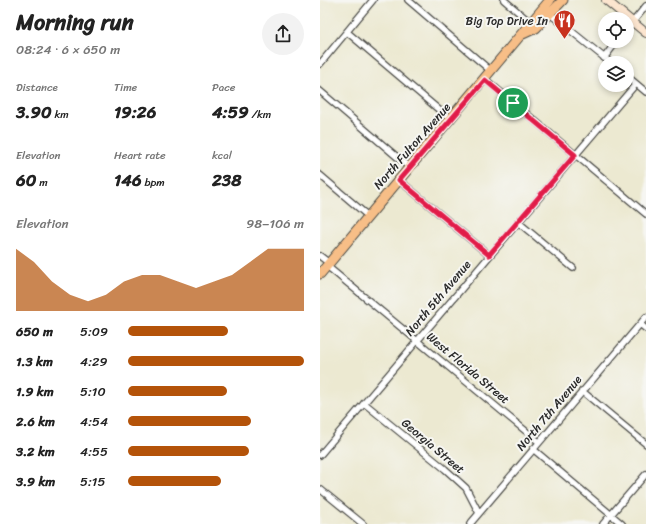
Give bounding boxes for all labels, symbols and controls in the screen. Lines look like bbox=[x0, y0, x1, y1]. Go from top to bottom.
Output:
text: Morning run bbox=[16, 3, 134, 42]
restaurant icon: Big Top Drive In bbox=[551, 8, 577, 41]
place label: Big Top Drive In bbox=[466, 10, 549, 32]
map controls bbox=[598, 12, 634, 92]
button: locate bbox=[598, 12, 634, 48]
button: share bbox=[262, 13, 304, 55]
text: 08:24 · 6 × 650 m bbox=[16, 38, 120, 61]
button: layers bbox=[598, 56, 634, 92]
text: Distance bbox=[16, 78, 58, 97]
text: Time bbox=[114, 78, 137, 97]
text: Pace bbox=[212, 78, 235, 97]
pin bbox=[496, 86, 530, 120]
icon: arrive bbox=[502, 92, 524, 114]
text: 3.90 bbox=[16, 97, 52, 127]
text: 19:26 bbox=[114, 97, 156, 127]
text: 4:59 bbox=[212, 97, 249, 127]
street label: North Fulton Avenue bbox=[368, 97, 456, 195]
text: km bbox=[52, 105, 69, 124]
text: /km bbox=[249, 105, 271, 124]
text: Elevation bbox=[16, 146, 61, 165]
text: Heart rate bbox=[114, 146, 166, 165]
text: kcal bbox=[212, 146, 232, 165]
text: 60 bbox=[16, 165, 36, 195]
text: 146 bbox=[114, 165, 142, 195]
text: 238 bbox=[212, 165, 241, 195]
text: m bbox=[36, 173, 48, 192]
text: bpm bbox=[142, 173, 165, 192]
text: Elevation bbox=[16, 212, 69, 235]
text: 98–106 m bbox=[246, 212, 304, 235]
street label: North 5th Avenue bbox=[399, 255, 477, 341]
text: 650 m bbox=[16, 320, 53, 343]
text: 5:09 bbox=[80, 320, 108, 343]
street label: West Florida Street bbox=[421, 326, 515, 410]
text: 1.3 km bbox=[16, 350, 53, 373]
text: 4:29 bbox=[80, 350, 108, 373]
street label: North 7th Avenue bbox=[510, 370, 588, 456]
text: 1.9 km bbox=[16, 380, 54, 403]
text: 5:10 bbox=[80, 380, 106, 403]
text: 2.6 km bbox=[16, 410, 55, 433]
text: 4:54 bbox=[80, 410, 108, 433]
street label: Georgia Street bbox=[396, 413, 470, 479]
text: 3.2 km bbox=[16, 440, 55, 463]
text: 4:55 bbox=[80, 440, 108, 463]
text: 3.9 km bbox=[16, 470, 55, 493]
text: 5:15 bbox=[80, 470, 105, 493]

